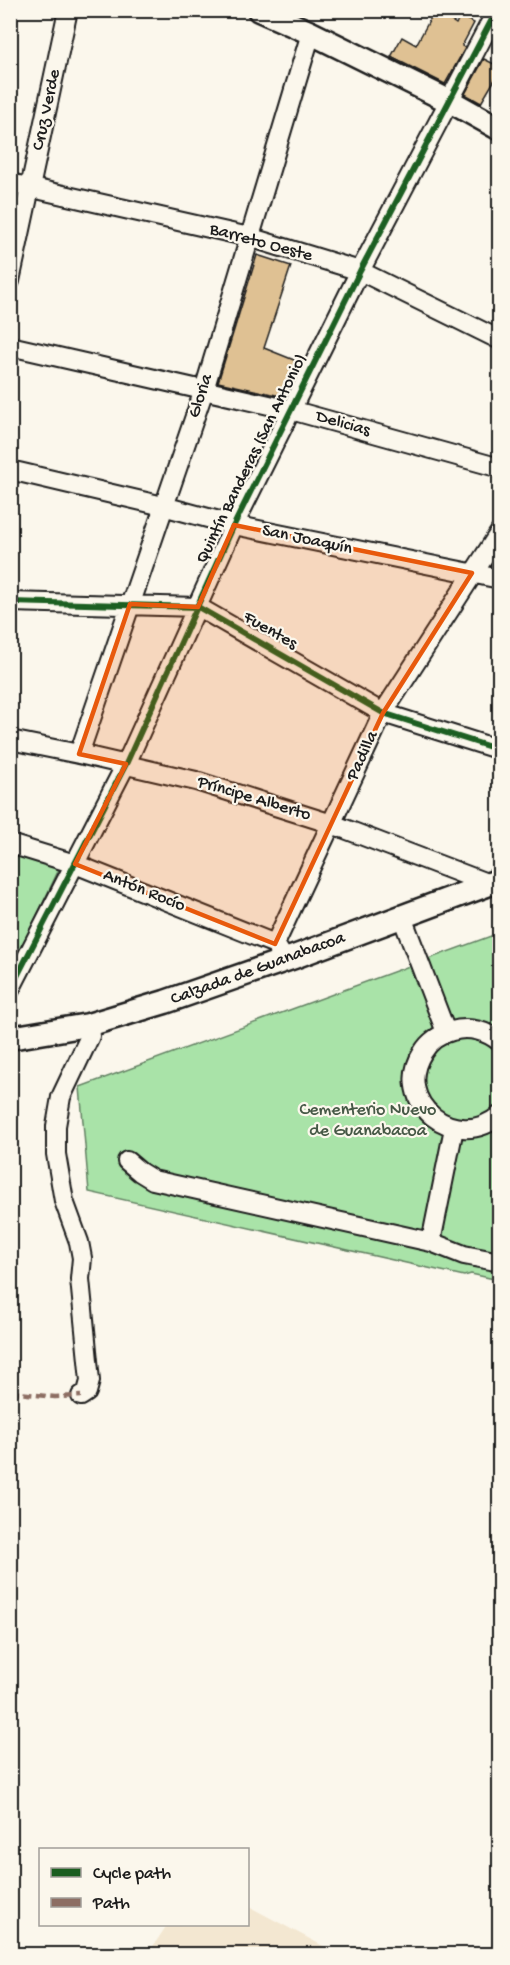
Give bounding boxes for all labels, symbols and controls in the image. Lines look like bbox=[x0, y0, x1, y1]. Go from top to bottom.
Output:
street label: Cruz Verde bbox=[28, 67, 66, 152]
street label: Barreto Oeste bbox=[206, 219, 315, 267]
street label: Quintín Banderas (San Antonio) bbox=[192, 351, 312, 567]
street label: Gloria bbox=[184, 370, 218, 421]
street label: Delicias bbox=[312, 406, 374, 442]
street label: San Joaquín bbox=[260, 520, 354, 560]
street label: Fuentes bbox=[238, 607, 302, 655]
street label: Padilla bbox=[342, 727, 384, 785]
street label: Príncipe Alberto bbox=[194, 771, 313, 826]
street label: Antón Rocío bbox=[100, 865, 188, 917]
street label: Calzada de Guanabacoa bbox=[168, 927, 349, 1010]
park label: Cementerio Nuevo de Guanabacoa bbox=[300, 1100, 436, 1142]
legend bbox=[39, 1848, 249, 1926]
text: Cycle path bbox=[93, 1864, 171, 1885]
text: Path bbox=[92, 1894, 130, 1915]

